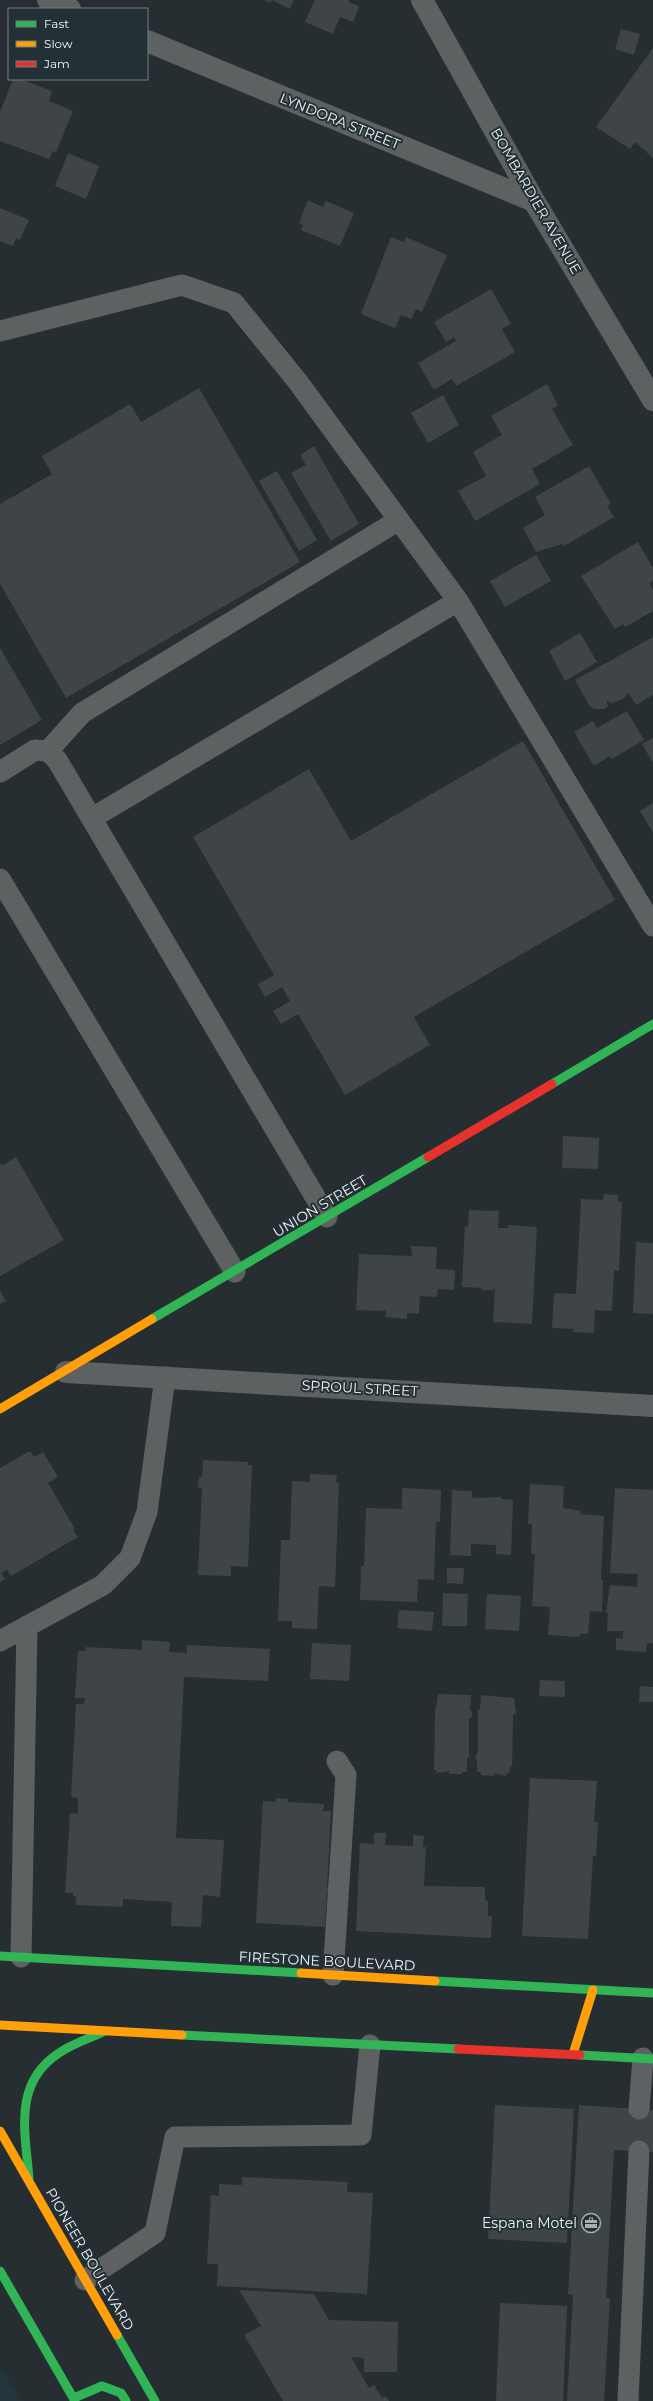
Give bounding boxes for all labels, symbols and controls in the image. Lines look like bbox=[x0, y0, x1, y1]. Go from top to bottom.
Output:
legend bbox=[8, 8, 148, 80]
text: Fast bbox=[44, 16, 69, 31]
text: Slow bbox=[44, 36, 73, 51]
text: Jam bbox=[43, 56, 70, 71]
street label: LYNDORA STREET bbox=[277, 89, 403, 153]
street label: BOMBARDIER AVENUE bbox=[487, 125, 585, 277]
street label: UNION STREET bbox=[270, 1171, 370, 1241]
street label: SPROUL STREET bbox=[301, 1376, 419, 1400]
street label: FIRESTONE BOULEVARD bbox=[238, 1947, 416, 1975]
street label: PIONEER BOULEVARD bbox=[42, 2185, 138, 2333]
office icon: Espana Motel bbox=[580, 2212, 602, 2234]
place label: Espana Motel bbox=[482, 2214, 577, 2232]

